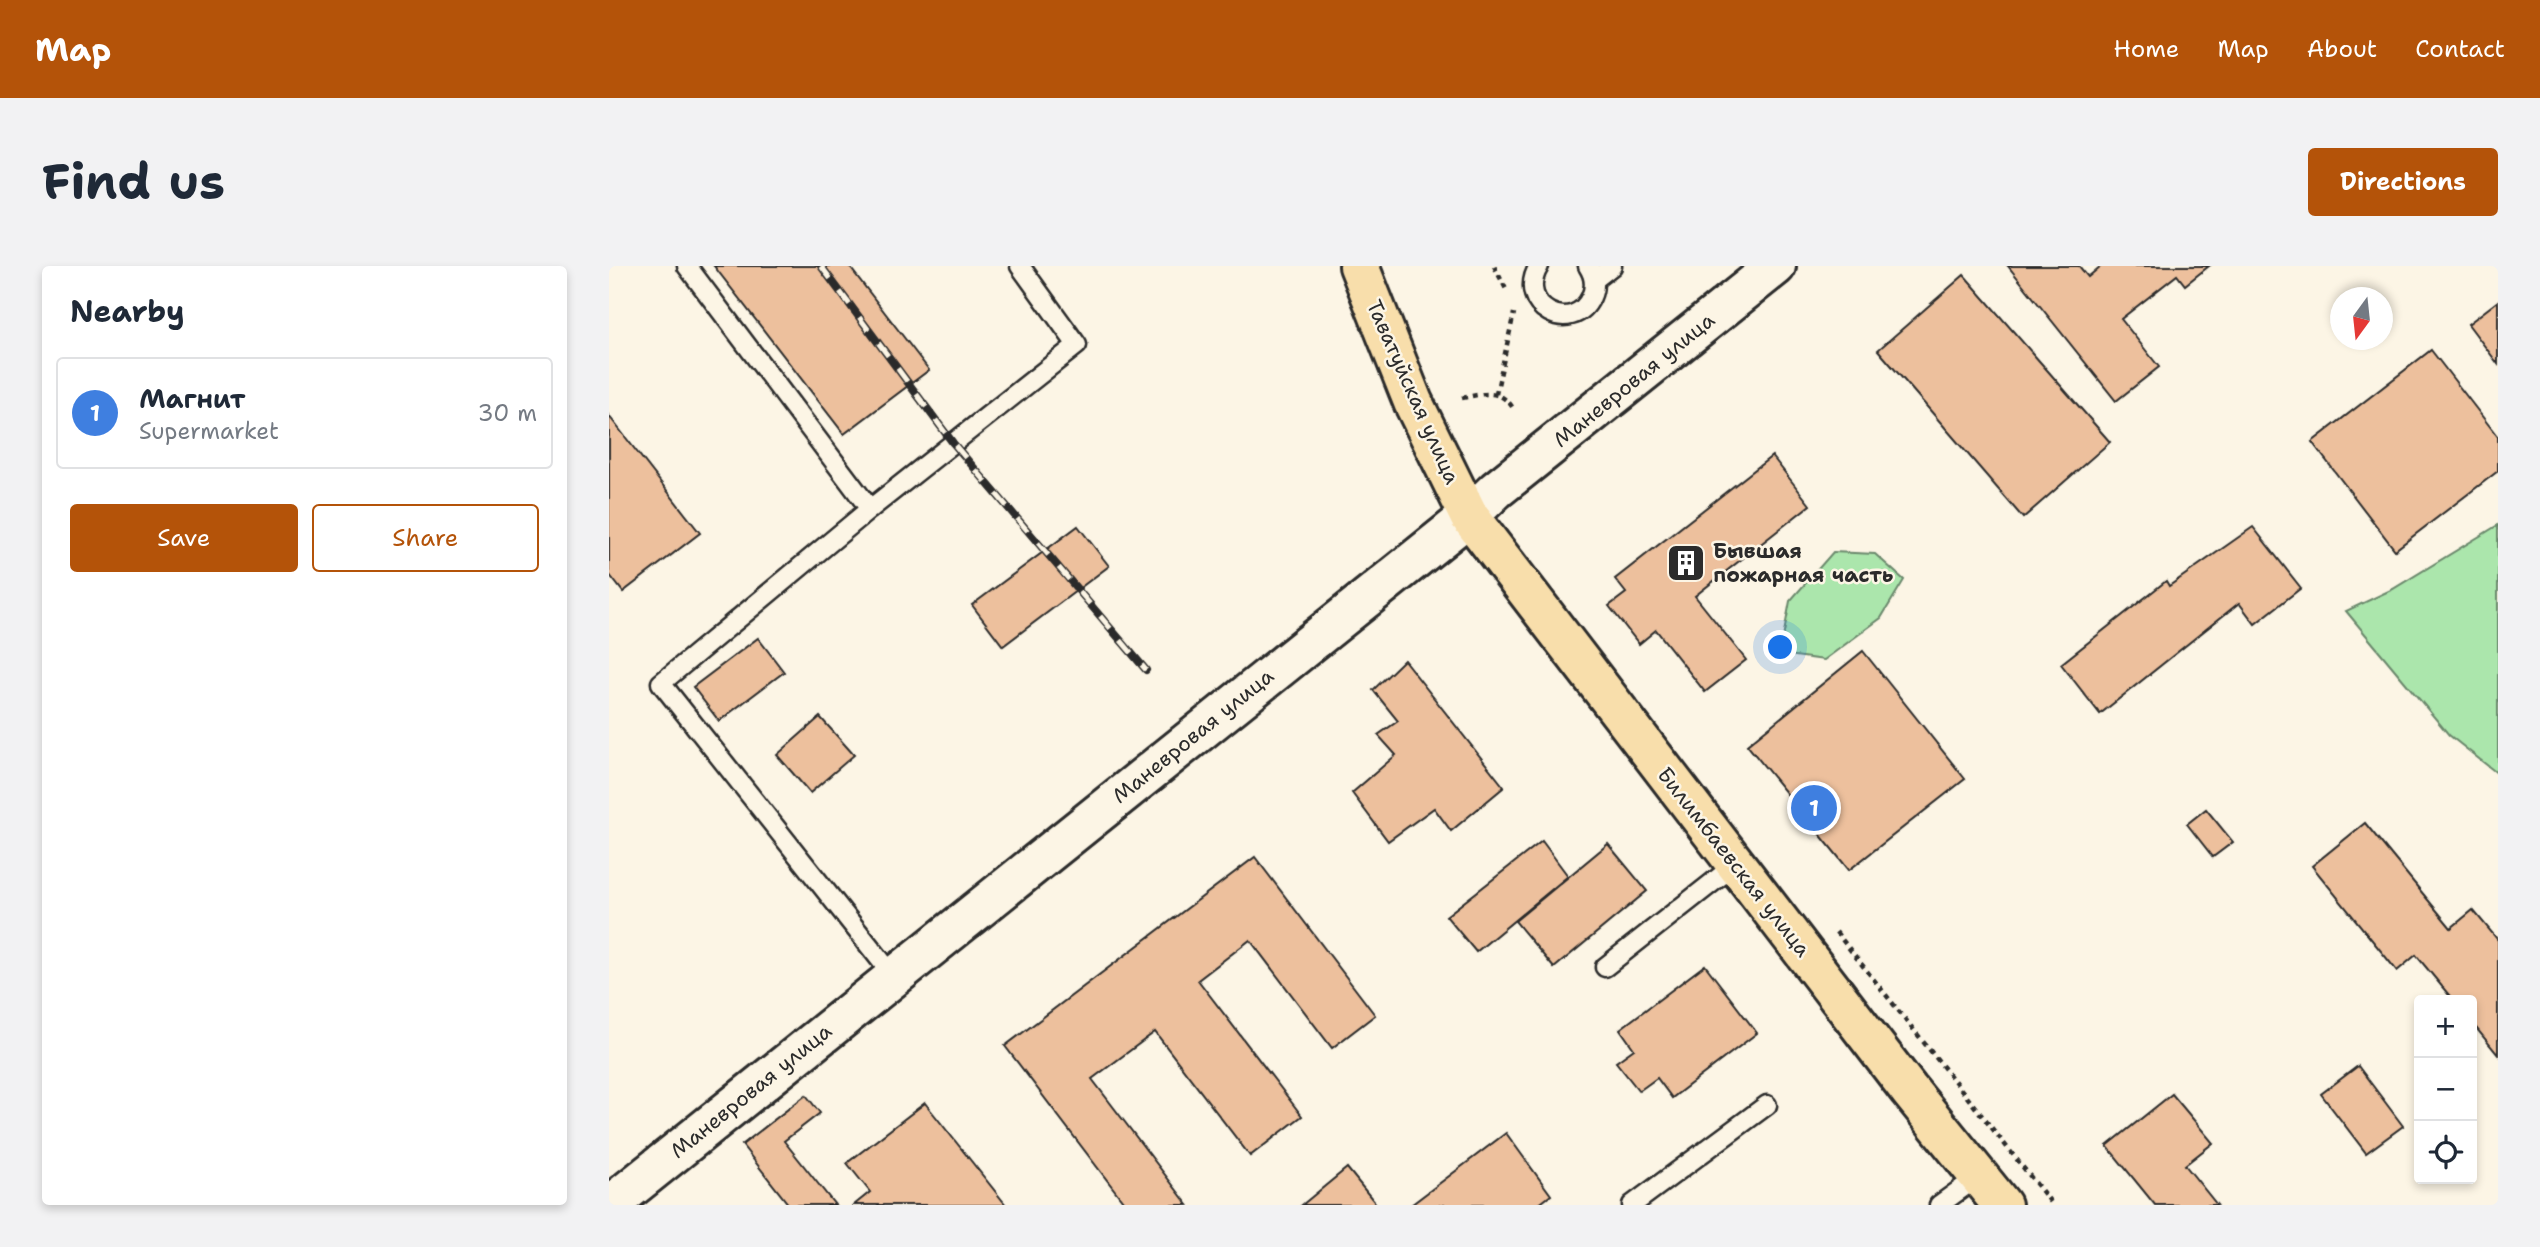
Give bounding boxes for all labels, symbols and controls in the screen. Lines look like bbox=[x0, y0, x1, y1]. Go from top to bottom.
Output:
text: Map bbox=[35, 27, 111, 72]
text: Home bbox=[2113, 33, 2179, 65]
text: Map bbox=[2217, 33, 2269, 65]
text: About bbox=[2307, 33, 2377, 65]
text: Contact bbox=[2415, 33, 2505, 65]
button: Directions bbox=[2308, 148, 2498, 216]
text: Find us bbox=[42, 149, 225, 215]
north arrow bbox=[2330, 287, 2393, 350]
text: Nearby bbox=[70, 291, 185, 332]
street label: Таватуйская улица bbox=[1360, 295, 1466, 489]
street label: Маневровая улица bbox=[1547, 306, 1721, 454]
text: Магнит bbox=[139, 381, 245, 416]
text: 1 bbox=[90, 398, 100, 428]
text: 30 m bbox=[478, 398, 537, 428]
text: Supermarket bbox=[139, 416, 279, 446]
button: Save bbox=[70, 504, 298, 572]
button: Share bbox=[312, 504, 539, 572]
place label: Бывшая пожарная часть bbox=[1713, 537, 1893, 589]
building icon: Бывшая пожарная часть bbox=[1665, 542, 1707, 584]
your location bbox=[1763, 630, 1797, 664]
street label: Маневровая улица bbox=[1106, 662, 1280, 810]
street label: Билимбаевская улица bbox=[1651, 761, 1817, 963]
pin: 1 bbox=[1791, 782, 1837, 834]
map controls bbox=[2414, 995, 2477, 1184]
button: + bbox=[2414, 995, 2477, 1058]
street label: Маневровая улица bbox=[664, 1017, 838, 1165]
button: − bbox=[2414, 1058, 2477, 1121]
button: locate bbox=[2414, 1121, 2477, 1184]

